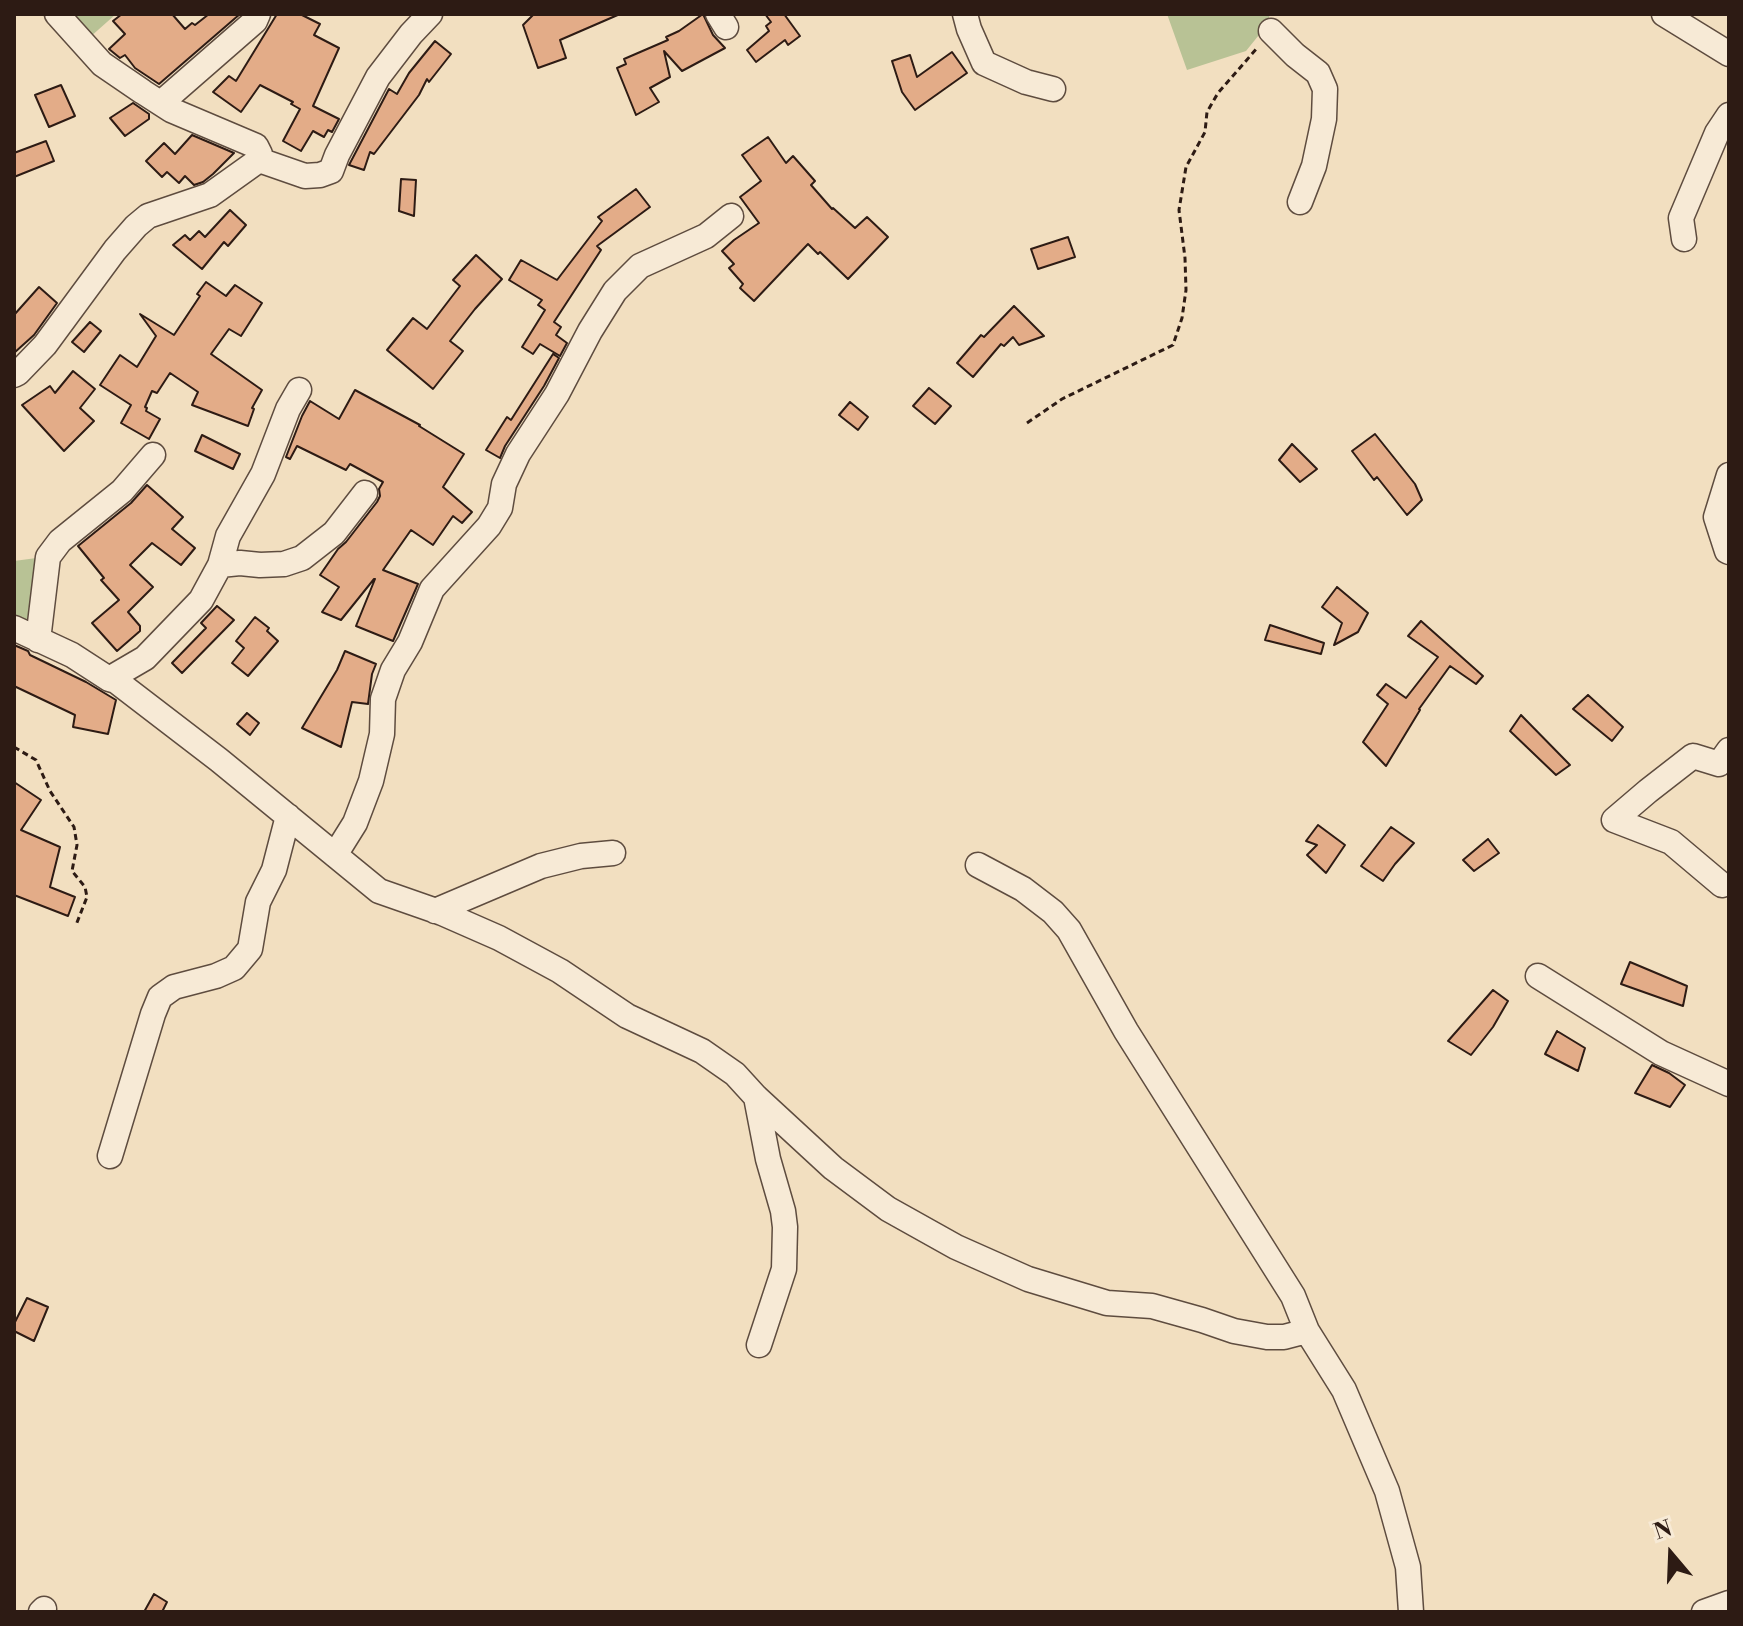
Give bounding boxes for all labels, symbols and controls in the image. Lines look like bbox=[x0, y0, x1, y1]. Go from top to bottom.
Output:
north arrow bbox=[1631, 1514, 1711, 1594]
text: N bbox=[1650, 1515, 1676, 1546]

